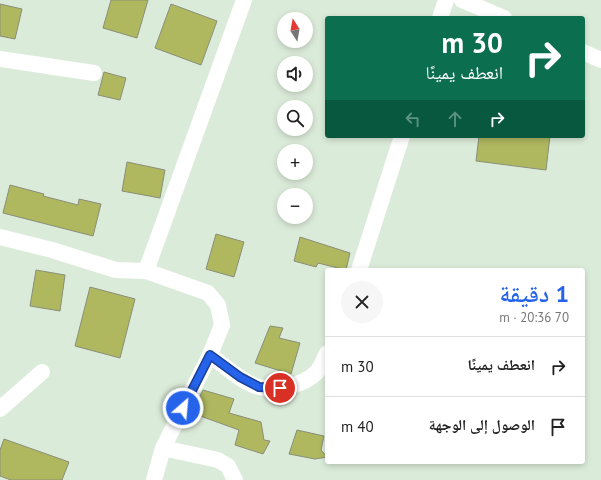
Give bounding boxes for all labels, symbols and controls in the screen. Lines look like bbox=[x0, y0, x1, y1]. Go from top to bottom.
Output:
north arrow bbox=[277, 12, 313, 48]
map controls bbox=[277, 12, 313, 224]
text: 30 m bbox=[442, 24, 503, 61]
icon: right bbox=[517, 32, 569, 84]
button: sound bbox=[277, 56, 313, 92]
text: انعطف يمينًا bbox=[426, 61, 503, 84]
button: search bbox=[277, 100, 313, 136]
icon: left bbox=[402, 108, 424, 130]
icon: ahead bbox=[444, 108, 466, 130]
icon: right bbox=[486, 108, 508, 130]
button: + bbox=[277, 144, 313, 180]
button: − bbox=[277, 188, 313, 224]
text: 1 دقيقة bbox=[499, 278, 569, 309]
button: close bbox=[341, 281, 383, 323]
text: 70 m · 20:36 bbox=[499, 309, 569, 326]
text: انعطف يمينًا bbox=[468, 355, 535, 374]
icon: right bbox=[547, 356, 569, 378]
text: 30 m bbox=[341, 357, 374, 376]
pin bbox=[263, 371, 297, 405]
icon: arrive bbox=[269, 377, 291, 399]
position arrow bbox=[162, 387, 204, 429]
text: الوصول إلى الوجهة bbox=[429, 415, 535, 434]
icon: arrive bbox=[547, 416, 569, 438]
text: 40 m bbox=[341, 417, 374, 436]

